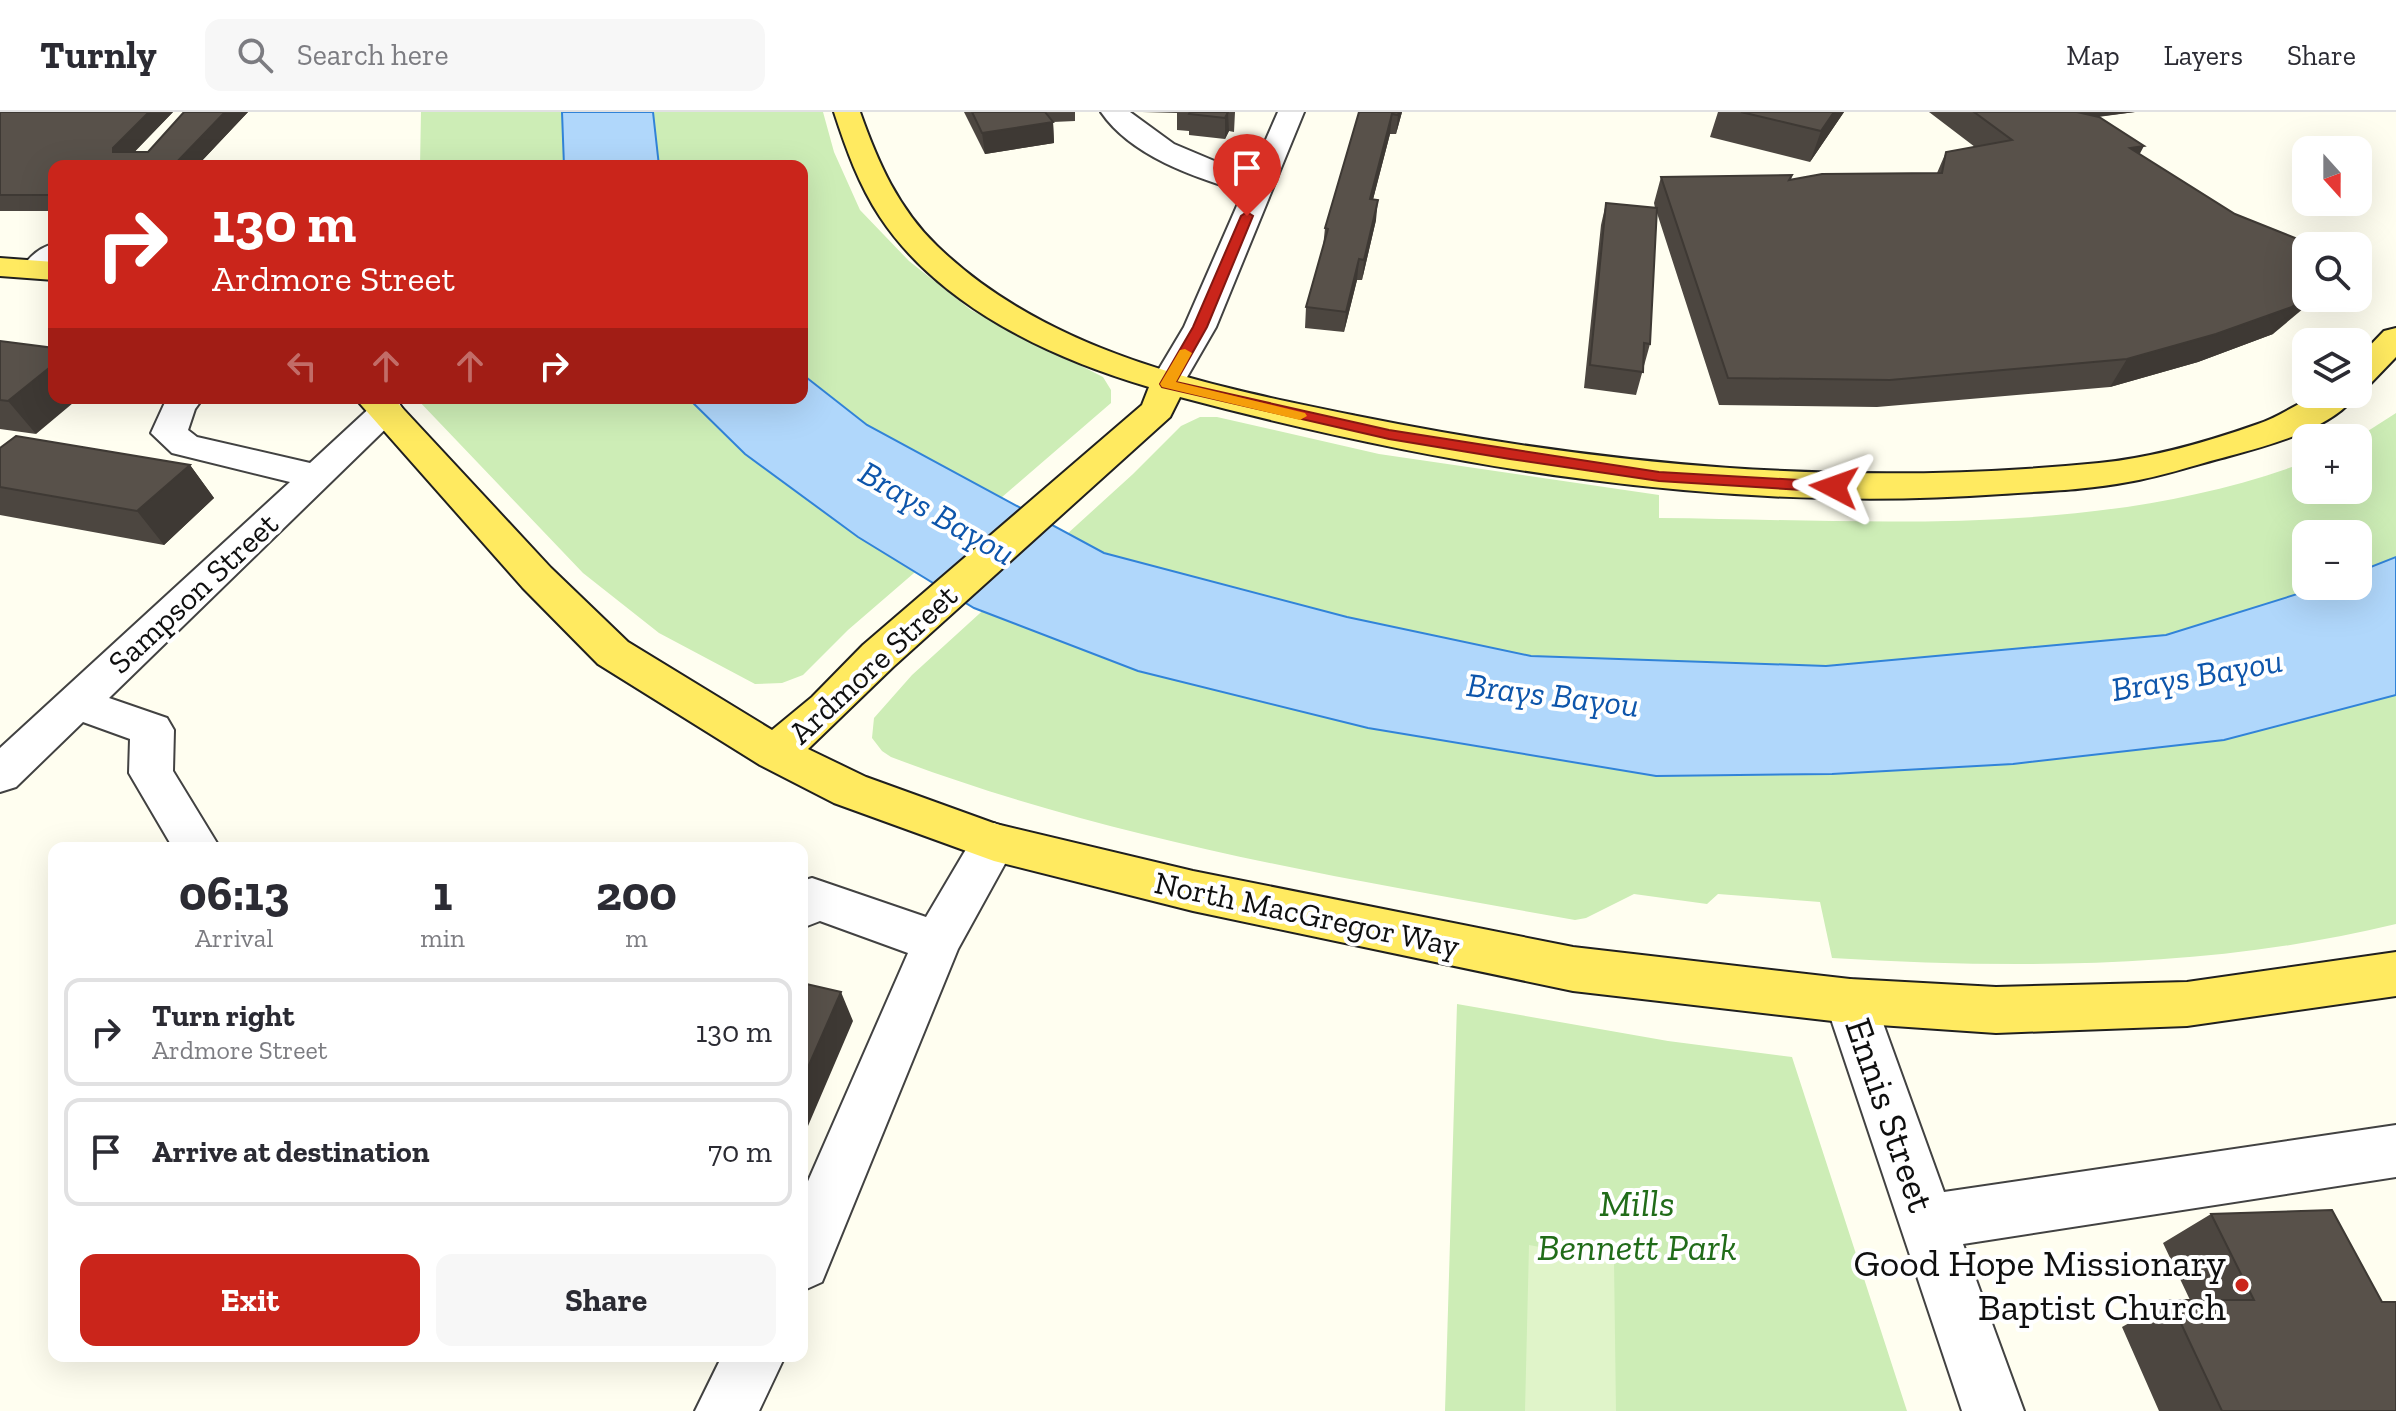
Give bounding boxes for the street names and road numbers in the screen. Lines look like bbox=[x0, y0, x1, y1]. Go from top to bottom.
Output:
street label: Sampson Street bbox=[100, 505, 286, 681]
street label: Ardmore Street bbox=[781, 576, 965, 751]
street label: North MacGregor Way bbox=[1151, 863, 1464, 965]
street label: Ennis Street bbox=[1835, 1012, 1945, 1218]

